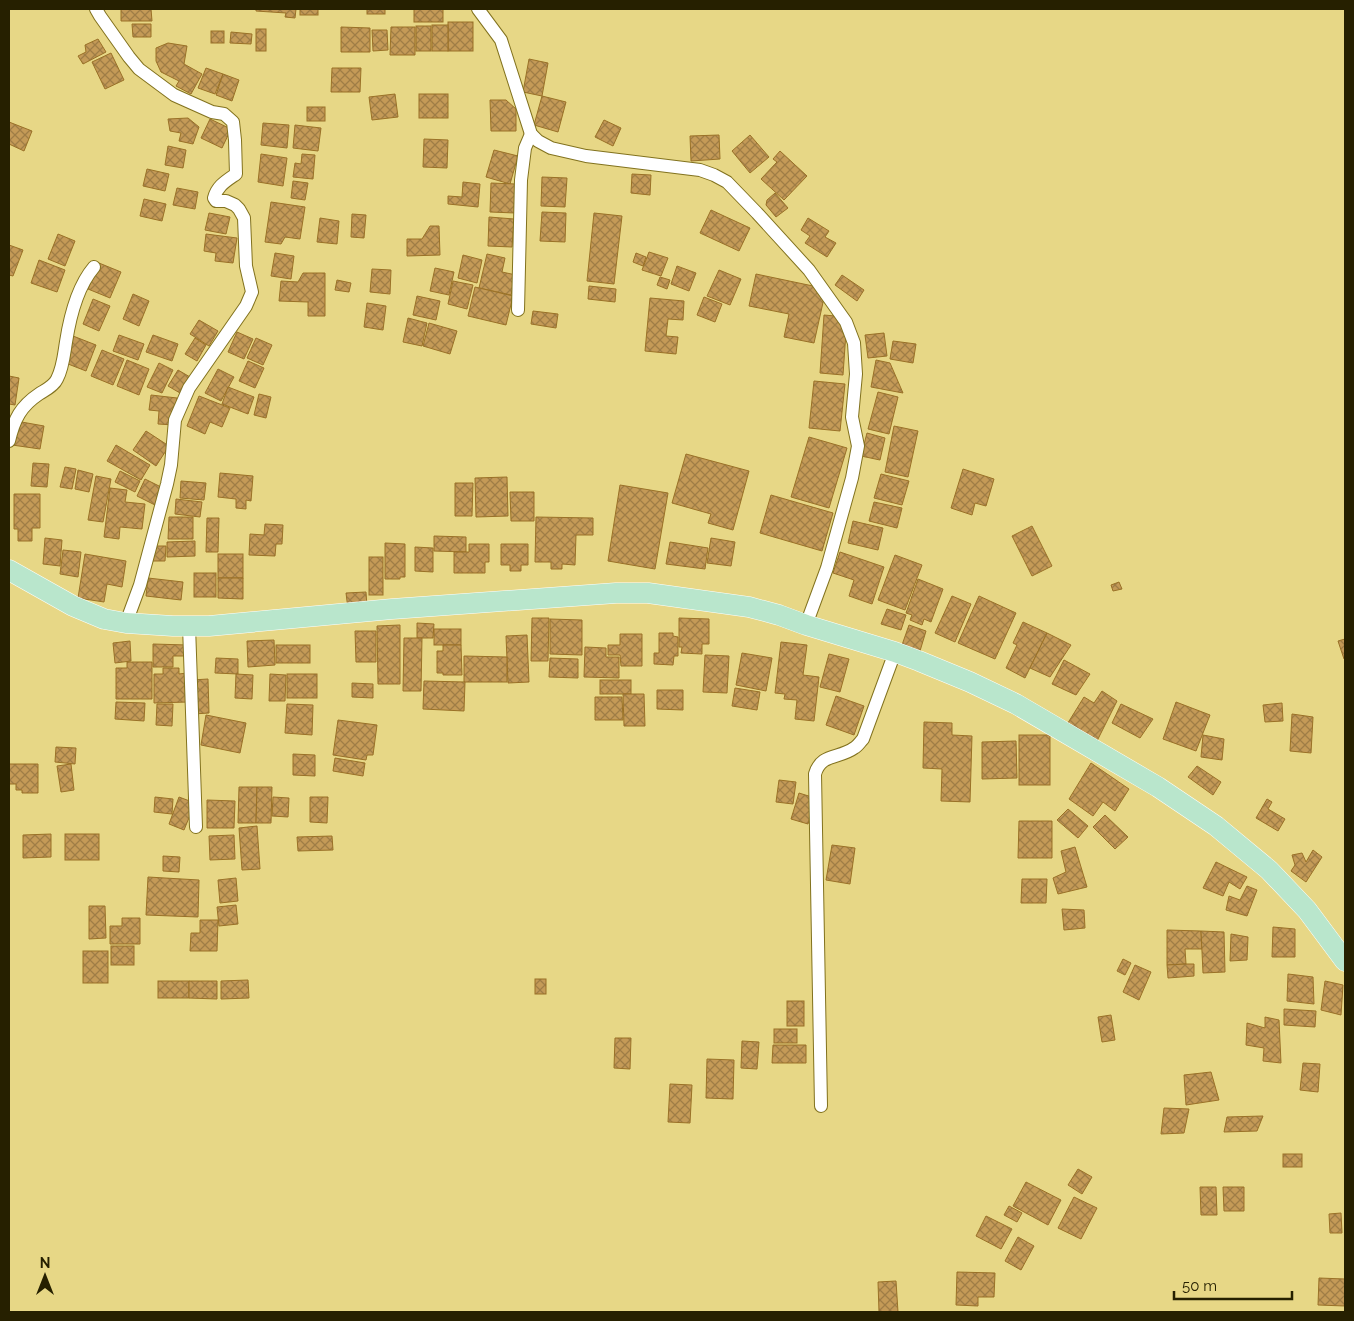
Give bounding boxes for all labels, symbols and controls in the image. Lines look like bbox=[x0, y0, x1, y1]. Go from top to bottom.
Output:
north arrow bbox=[20, 1251, 70, 1301]
text: N bbox=[40, 1255, 50, 1271]
scale bar bbox=[1174, 1268, 1292, 1300]
text: 50 m bbox=[1182, 1277, 1217, 1295]

